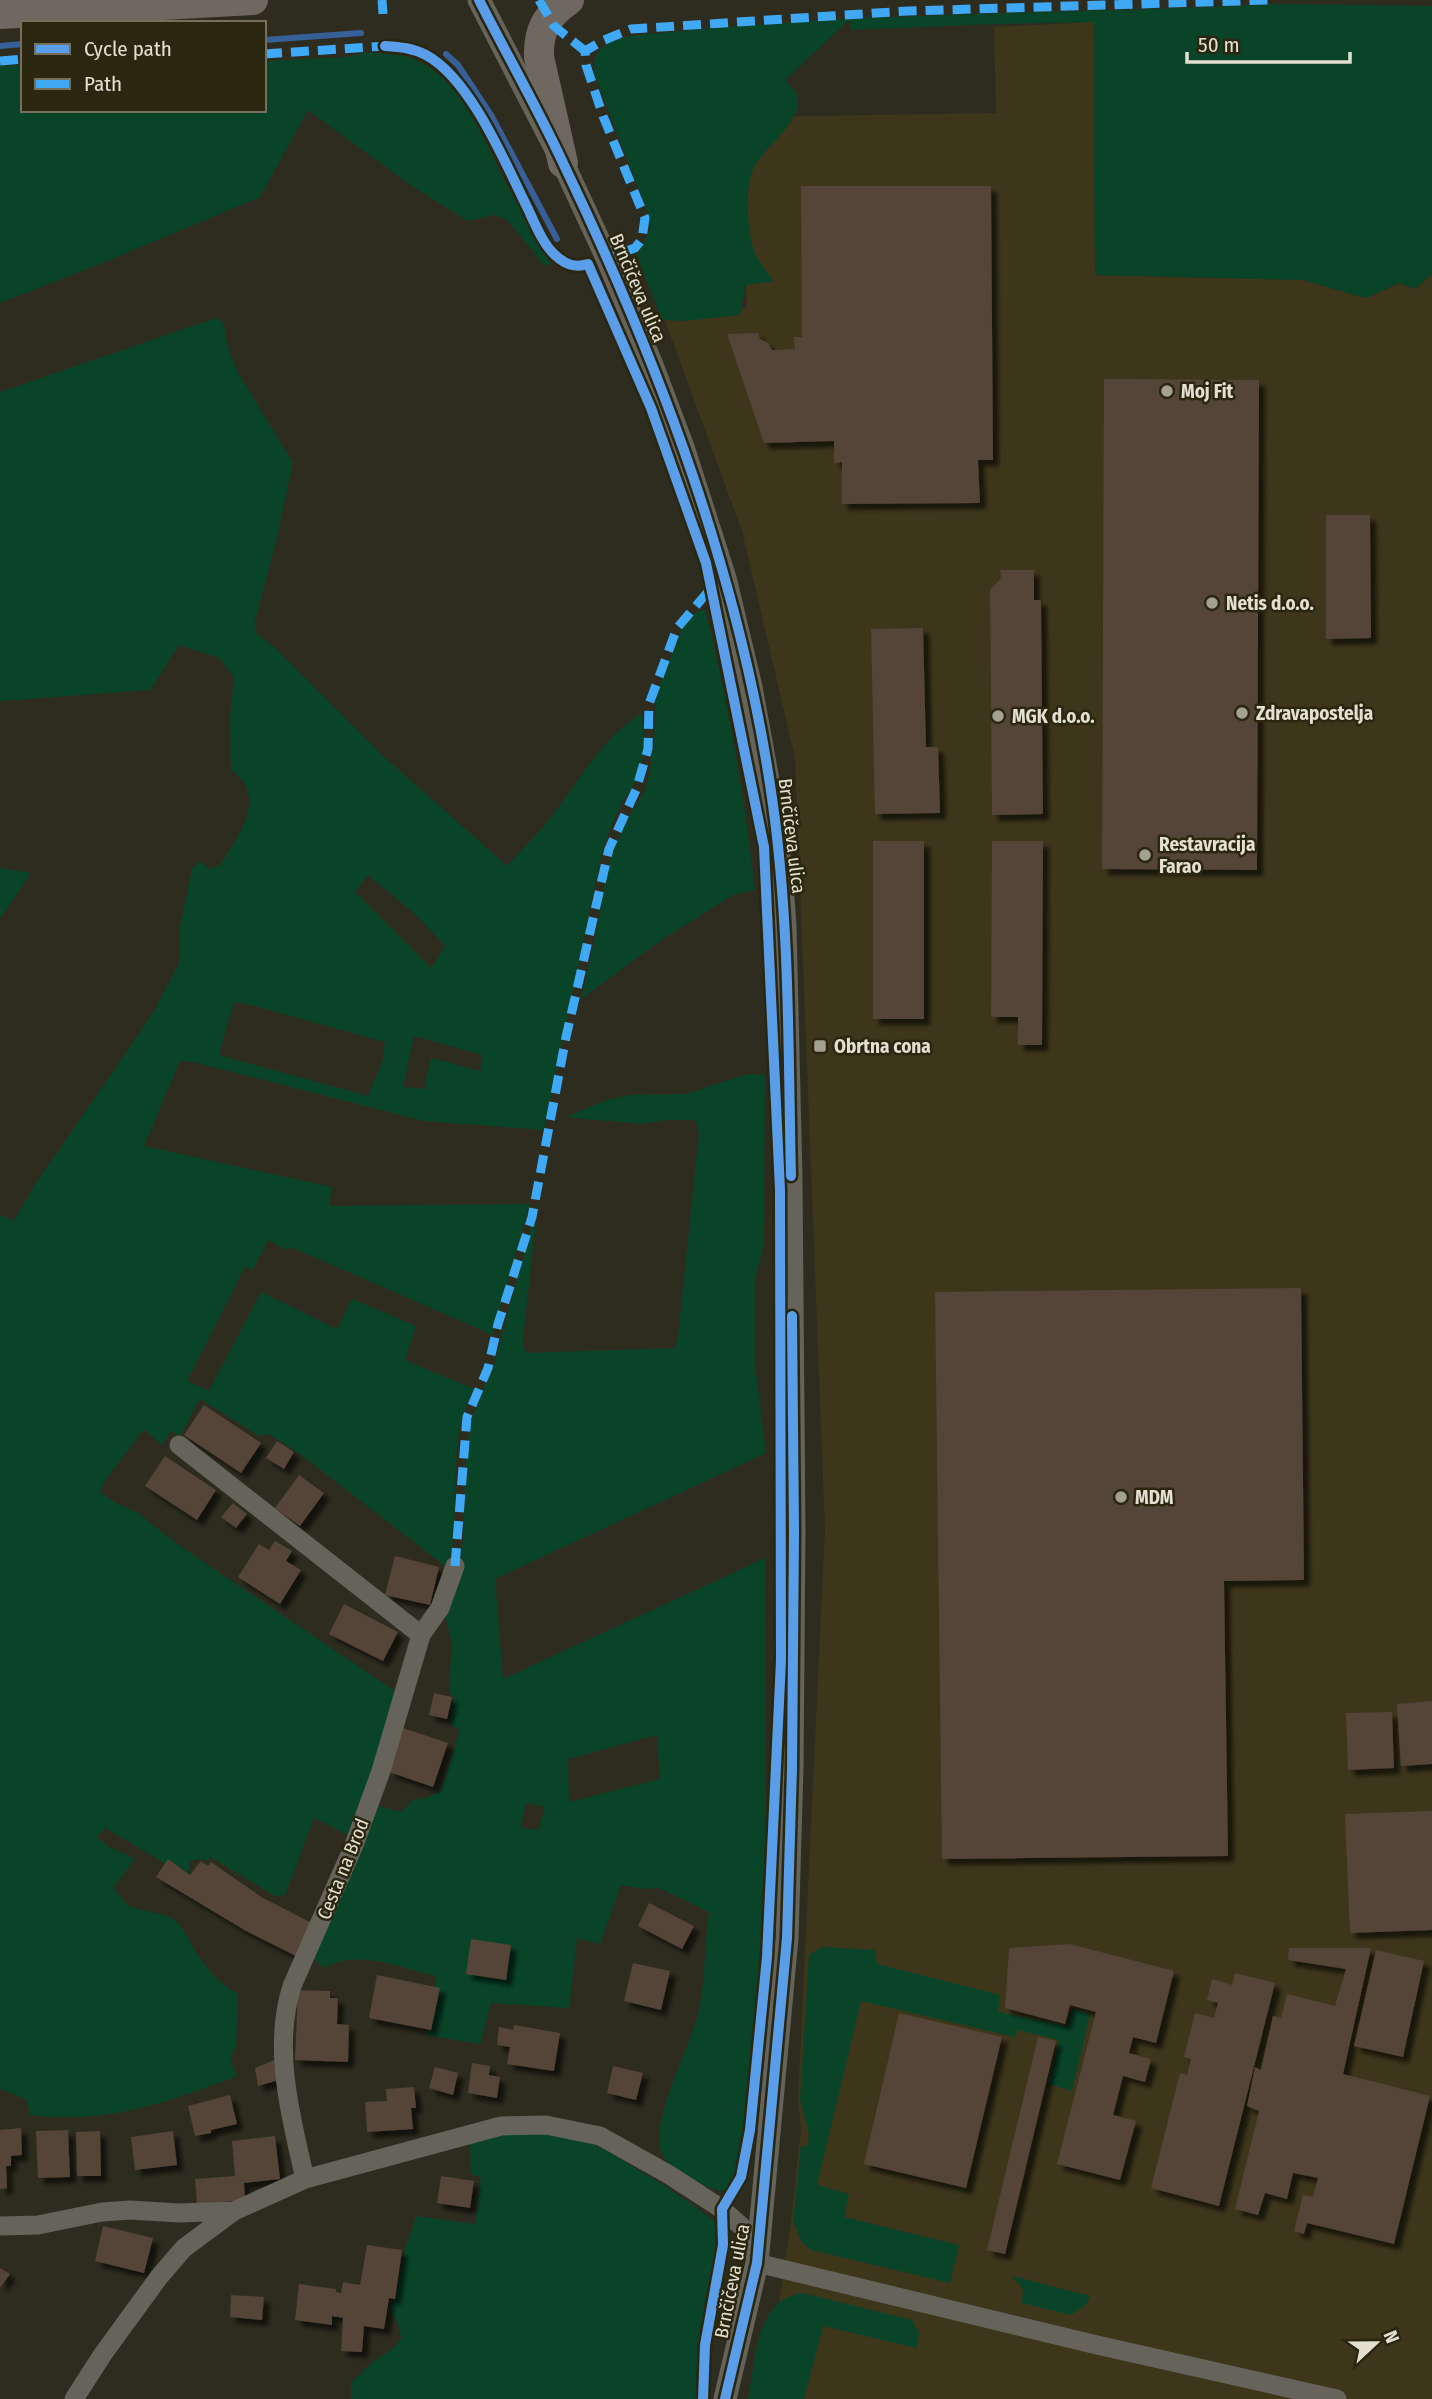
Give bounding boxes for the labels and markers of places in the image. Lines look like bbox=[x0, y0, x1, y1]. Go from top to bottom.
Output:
place label: Moj Fit bbox=[1181, 380, 1234, 403]
marker: Moj Fit bbox=[1159, 383, 1175, 399]
place label: Netis d.o.o. bbox=[1226, 592, 1314, 615]
marker: Netis d.o.o. bbox=[1204, 595, 1220, 611]
place label: Zdravapostelja bbox=[1256, 702, 1373, 725]
place label: MGK d.o.o. bbox=[1012, 705, 1095, 728]
marker: Zdravapostelja bbox=[1234, 705, 1250, 721]
marker: MGK d.o.o. bbox=[990, 708, 1006, 724]
place label: Restavracija Farao bbox=[1159, 833, 1255, 878]
marker: Restavracija Farao bbox=[1137, 847, 1153, 863]
place label: Obrtna cona bbox=[834, 1035, 931, 1058]
marker: Obrtna cona bbox=[812, 1038, 828, 1054]
place label: MDM bbox=[1135, 1486, 1174, 1509]
marker: MDM bbox=[1113, 1489, 1129, 1505]

